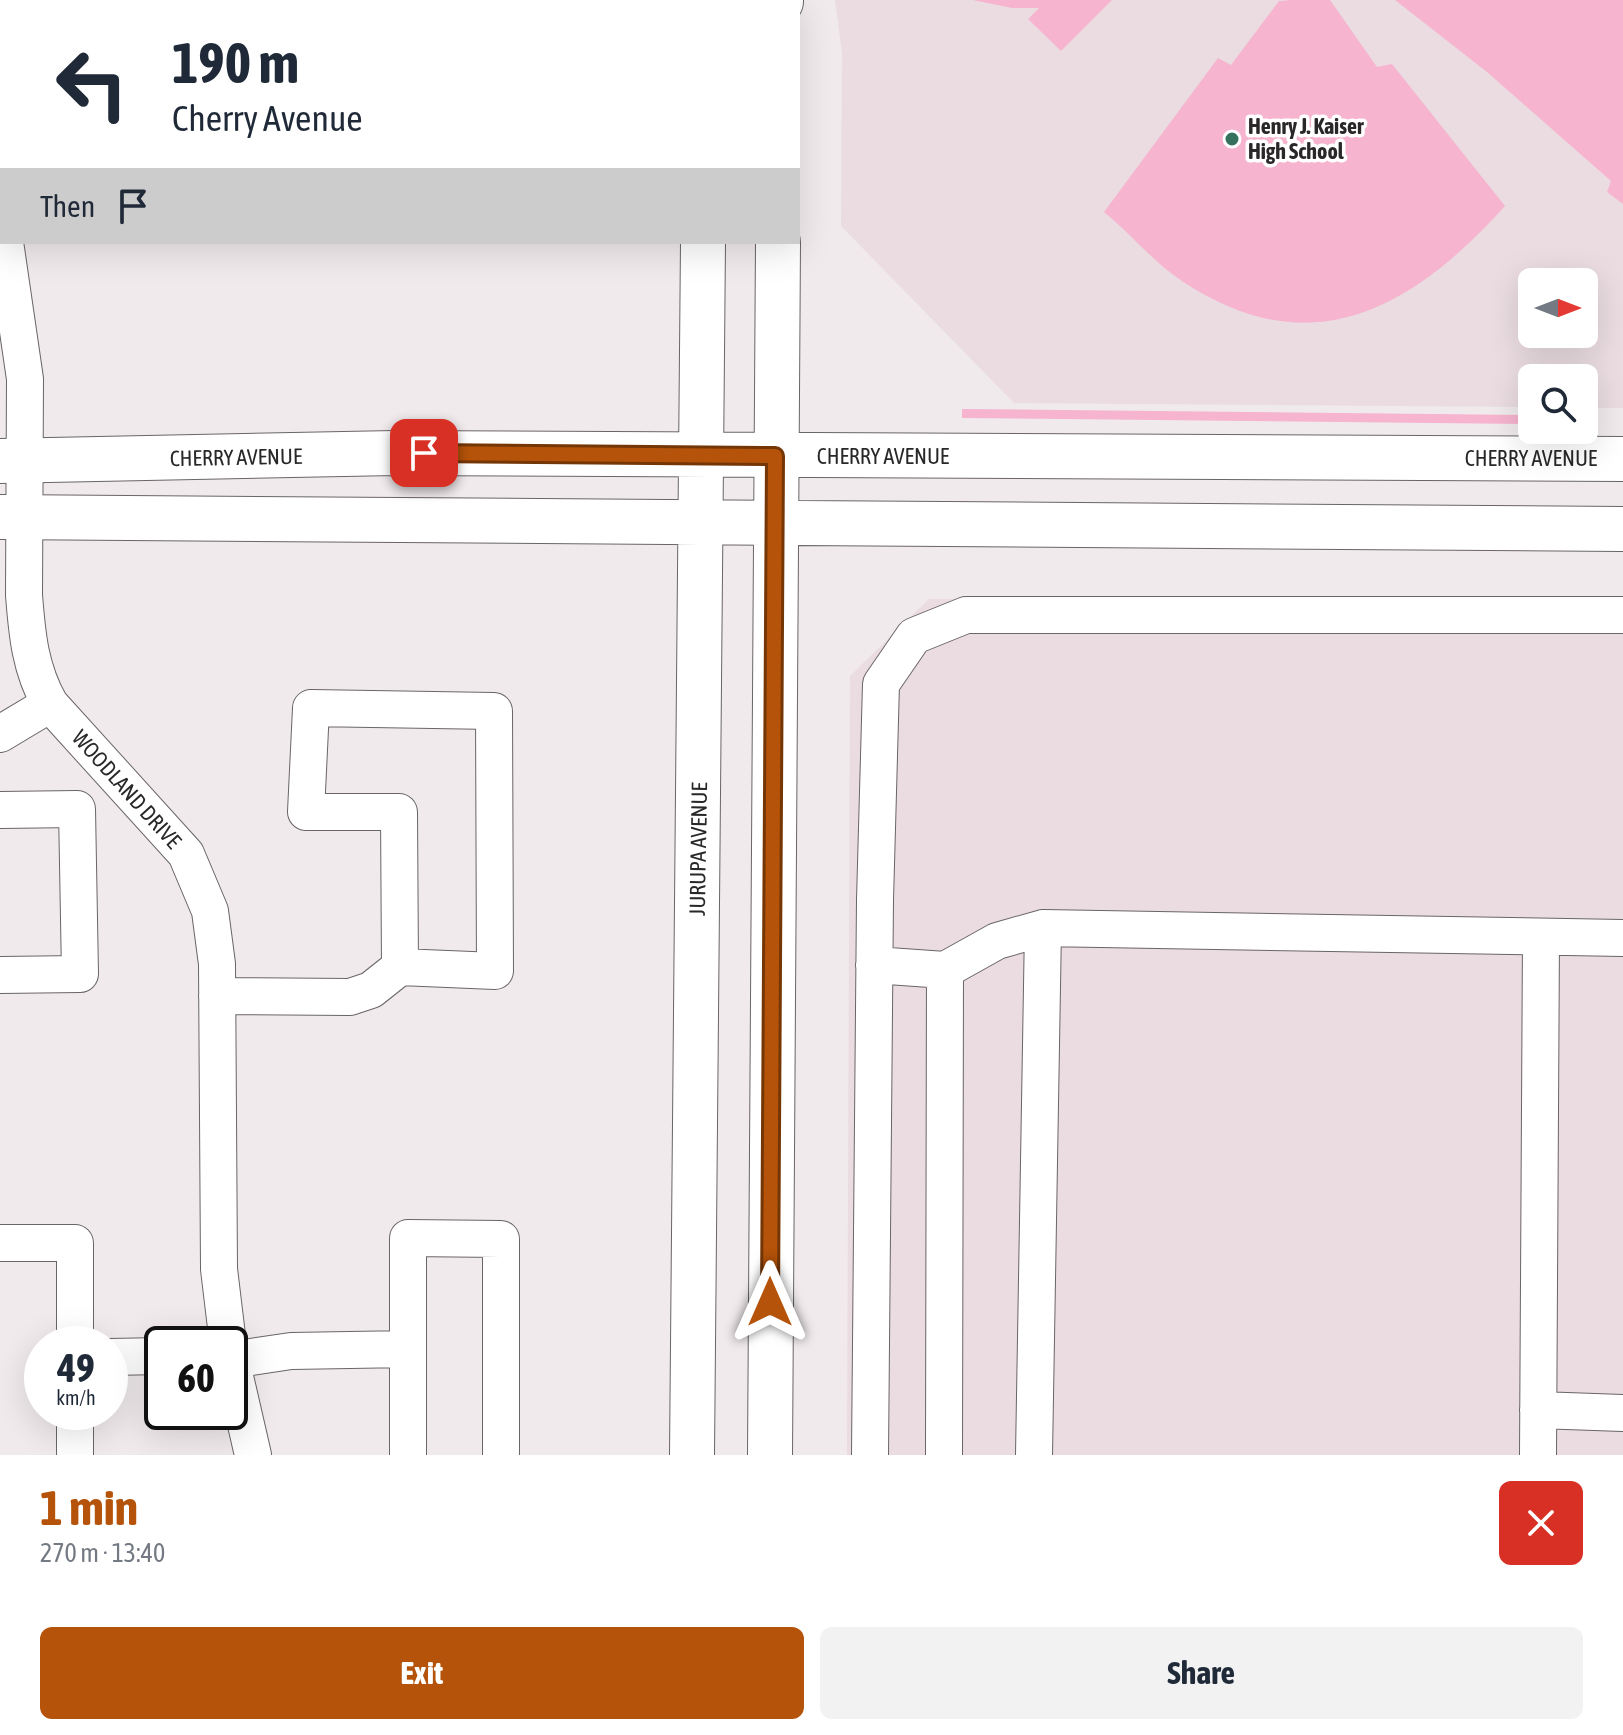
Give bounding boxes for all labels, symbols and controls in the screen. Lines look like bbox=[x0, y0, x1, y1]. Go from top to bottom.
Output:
text: 190 m bbox=[172, 31, 299, 95]
icon: left bbox=[40, 32, 144, 136]
text: Cherry Avenue bbox=[172, 97, 363, 139]
place label: Henry J. Kaiser High School bbox=[1248, 113, 1364, 164]
marker: Henry J. Kaiser High School bbox=[1223, 130, 1241, 148]
icon: arrive bbox=[111, 184, 155, 228]
text: Then bbox=[40, 189, 95, 223]
north arrow bbox=[1518, 268, 1598, 348]
map controls bbox=[1518, 268, 1598, 444]
button: search bbox=[1518, 364, 1598, 444]
pin bbox=[390, 419, 458, 487]
icon: arrive bbox=[402, 431, 446, 475]
street label: CHERRY AVENUE bbox=[170, 443, 303, 471]
street label: CHERRY AVENUE bbox=[817, 443, 950, 469]
street label: CHERRY AVENUE bbox=[1465, 445, 1598, 471]
street label: WOODLAND DRIVE bbox=[67, 724, 187, 854]
street label: JURUPA AVENUE bbox=[684, 781, 712, 916]
position arrow bbox=[728, 1260, 812, 1344]
speed limit sign: 60 bbox=[144, 1326, 248, 1430]
text: 49 bbox=[57, 1345, 95, 1390]
text: km/h bbox=[56, 1386, 96, 1409]
text: 1 min bbox=[40, 1480, 138, 1535]
button: close bbox=[1499, 1481, 1583, 1565]
text: 270 m · 13:40 bbox=[40, 1538, 165, 1568]
button: Exit bbox=[40, 1627, 804, 1719]
button: Share bbox=[820, 1627, 1583, 1719]

